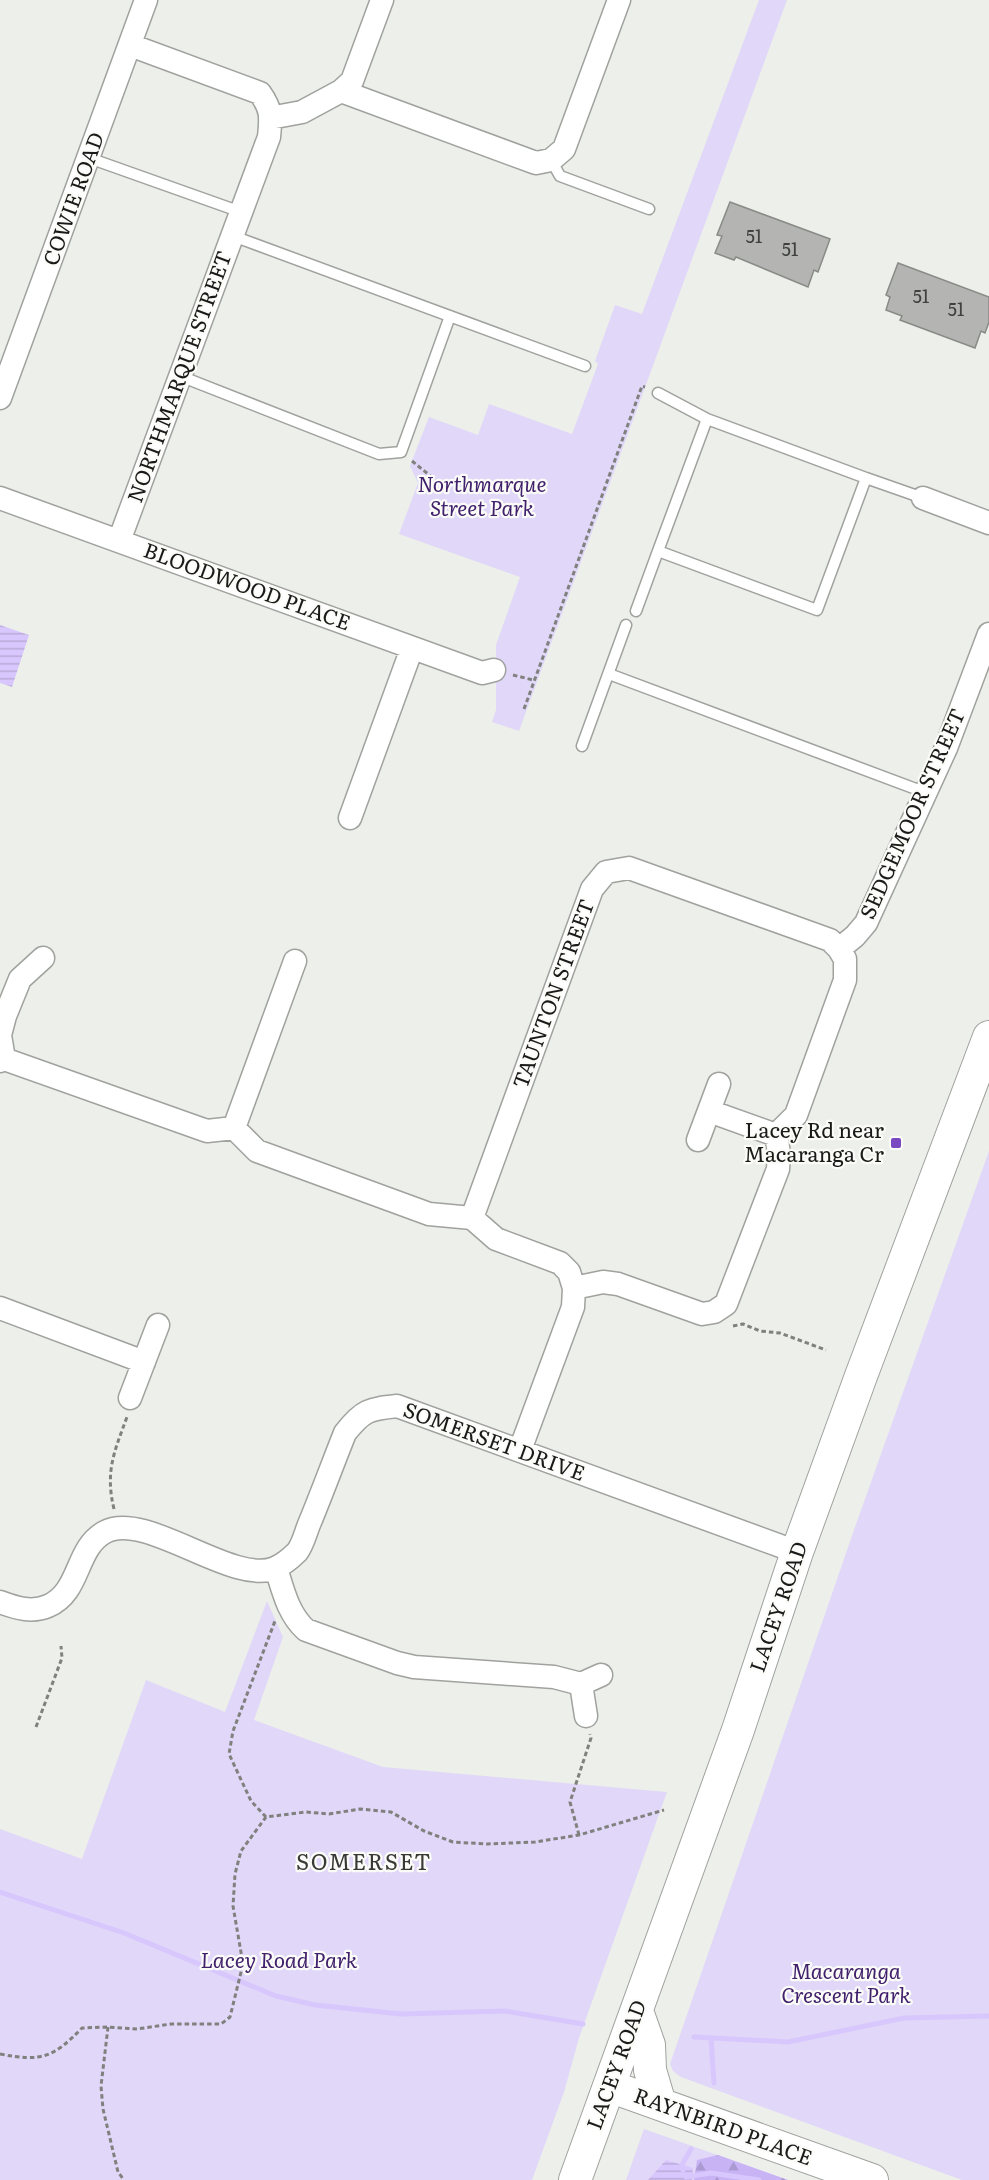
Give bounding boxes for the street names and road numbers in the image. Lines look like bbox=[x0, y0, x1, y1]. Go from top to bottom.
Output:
street label: COWIE ROAD bbox=[33, 127, 110, 269]
street label: NORTHMARQUE STREET bbox=[118, 246, 238, 506]
street label: BLOODWOOD PLACE bbox=[140, 533, 356, 637]
street label: SEDGEMOOR STREET bbox=[850, 703, 971, 923]
street label: TAUNTON STREET bbox=[503, 894, 600, 1092]
street label: SOMERSET DRIVE bbox=[400, 1392, 590, 1487]
street label: LACEY ROAD bbox=[740, 1537, 813, 1676]
street label: LACEY ROAD bbox=[577, 1995, 653, 2133]
street label: RAYNBIRD PLACE bbox=[630, 2078, 817, 2171]

